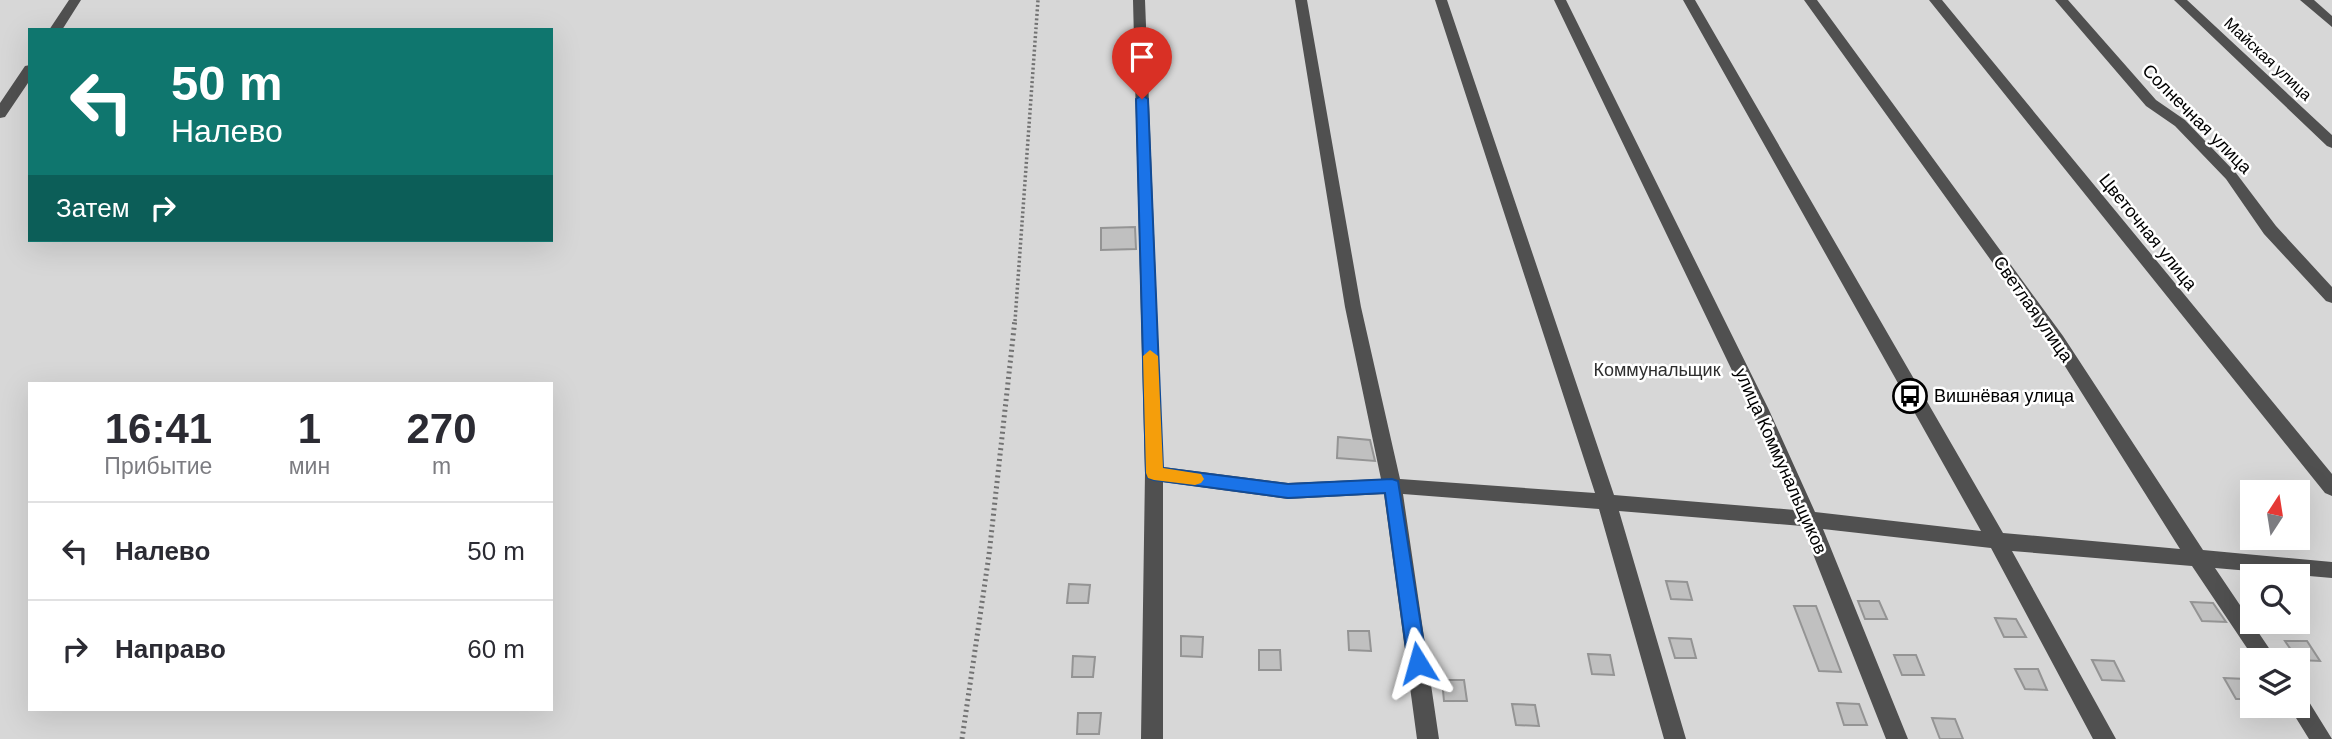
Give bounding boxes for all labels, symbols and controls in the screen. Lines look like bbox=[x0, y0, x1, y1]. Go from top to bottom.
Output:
street label: Майская улица bbox=[2221, 14, 2315, 104]
pin bbox=[1112, 27, 1172, 99]
icon: arrive bbox=[1123, 38, 1161, 76]
icon: left bbox=[56, 56, 147, 147]
text: 50 m bbox=[171, 56, 283, 110]
street label: Солнечная улица bbox=[2138, 60, 2256, 178]
text: Налево bbox=[171, 113, 283, 149]
street label: Цветочная улица bbox=[2095, 170, 2201, 295]
icon: right bbox=[144, 189, 182, 227]
text: Затем bbox=[56, 193, 130, 223]
street label: Светлая улица bbox=[1989, 252, 2077, 366]
park label: Коммунальщик bbox=[1593, 360, 1721, 380]
street label: улица Коммунальщиков bbox=[1731, 365, 1831, 557]
bus stop icon: Вишнёвая улица bbox=[1891, 377, 1929, 415]
place label: Вишнёвая улица bbox=[1934, 386, 2075, 406]
text: 16:41 bbox=[105, 405, 212, 452]
text: 1 bbox=[298, 405, 321, 452]
text: 270 bbox=[407, 405, 477, 452]
text: Прибытие bbox=[104, 453, 212, 479]
text: мин bbox=[289, 453, 330, 479]
text: m bbox=[432, 453, 451, 479]
north arrow bbox=[2240, 480, 2310, 550]
map controls bbox=[2240, 480, 2310, 718]
icon: left bbox=[56, 532, 94, 570]
text: Налево bbox=[115, 536, 210, 566]
text: 50 m bbox=[467, 536, 525, 566]
button: search bbox=[2240, 564, 2310, 634]
position arrow bbox=[1381, 626, 1455, 700]
icon: right bbox=[56, 630, 94, 668]
text: Направо bbox=[115, 634, 226, 664]
text: 60 m bbox=[467, 634, 525, 664]
button: layers bbox=[2240, 648, 2310, 718]

